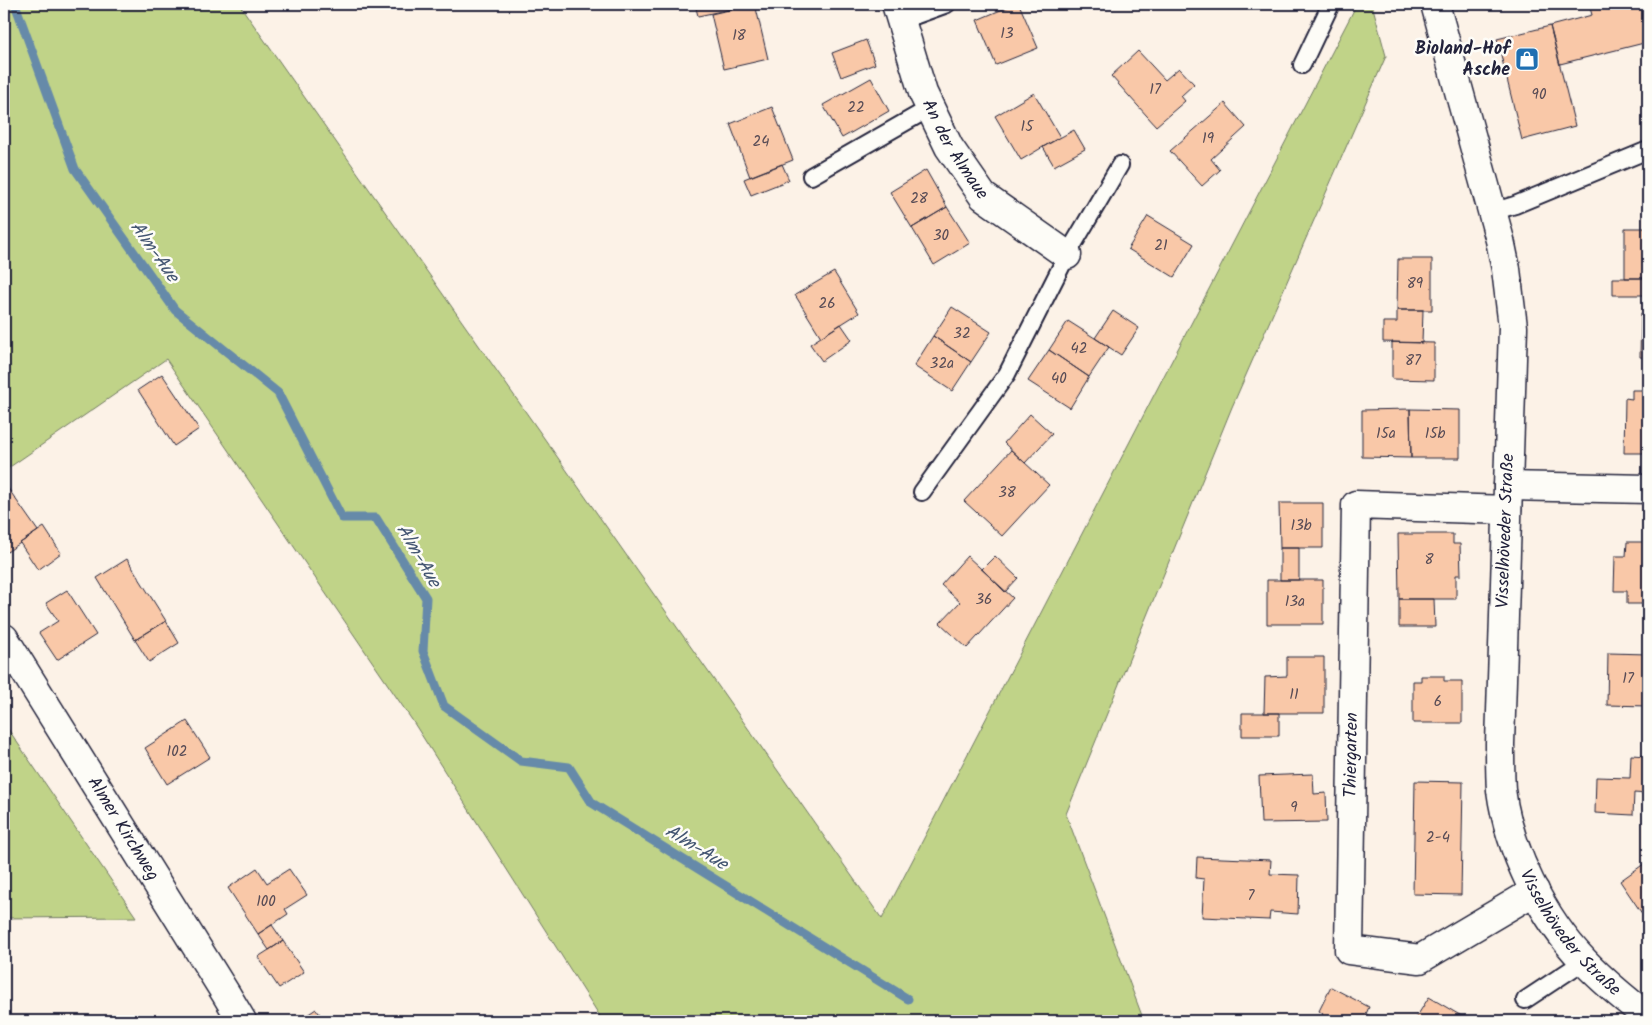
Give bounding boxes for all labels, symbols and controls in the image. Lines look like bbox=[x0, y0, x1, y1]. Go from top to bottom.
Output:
house number: 13 bbox=[1000, 22, 1014, 46]
house number: 18 bbox=[732, 24, 747, 48]
place label: Bioland-Hof Asche bbox=[1415, 35, 1512, 85]
shop icon: Bioland-Hof Asche bbox=[1514, 46, 1540, 72]
house number: 17 bbox=[1149, 78, 1162, 102]
house number: 90 bbox=[1532, 83, 1547, 107]
street label: An der Almaue bbox=[914, 94, 996, 206]
house number: 22 bbox=[847, 96, 865, 120]
house number: 15 bbox=[1021, 115, 1034, 139]
house number: 19 bbox=[1202, 127, 1215, 151]
house number: 24 bbox=[753, 130, 769, 154]
house number: 28 bbox=[910, 187, 929, 211]
water label: Alm-Aue bbox=[122, 215, 188, 291]
house number: 30 bbox=[933, 224, 950, 248]
house number: 21 bbox=[1154, 234, 1168, 258]
house number: 89 bbox=[1407, 272, 1424, 296]
house number: 26 bbox=[818, 292, 836, 316]
house number: 32 bbox=[953, 322, 971, 346]
house number: 42 bbox=[1071, 337, 1087, 361]
house number: 87 bbox=[1405, 349, 1422, 373]
house number: 32a bbox=[930, 352, 954, 376]
house number: 40 bbox=[1051, 367, 1067, 391]
house number: 15a bbox=[1376, 422, 1396, 446]
house number: 15b bbox=[1425, 422, 1445, 446]
street label: Visselhöveder Straße bbox=[1489, 453, 1523, 609]
house number: 38 bbox=[998, 481, 1017, 505]
house number: 13b bbox=[1290, 514, 1312, 538]
water label: Alm-Aue bbox=[388, 518, 450, 596]
house number: 8 bbox=[1424, 548, 1434, 572]
house number: 36 bbox=[976, 588, 992, 612]
house number: 13a bbox=[1285, 590, 1305, 614]
house number: 17 bbox=[1622, 667, 1635, 691]
house number: 11 bbox=[1289, 683, 1299, 707]
house number: 6 bbox=[1434, 690, 1442, 714]
street label: Thiergarten bbox=[1337, 712, 1367, 798]
house number: 102 bbox=[167, 740, 187, 764]
street label: Almer Kirchweg bbox=[79, 771, 167, 887]
house number: 9 bbox=[1290, 796, 1298, 820]
water label: Alm-Aue bbox=[659, 817, 735, 880]
house number: 2-4 bbox=[1426, 826, 1450, 850]
street label: Visselhöveder Straße bbox=[1511, 865, 1627, 1004]
house number: 7 bbox=[1248, 884, 1256, 908]
house number: 100 bbox=[256, 890, 276, 914]

